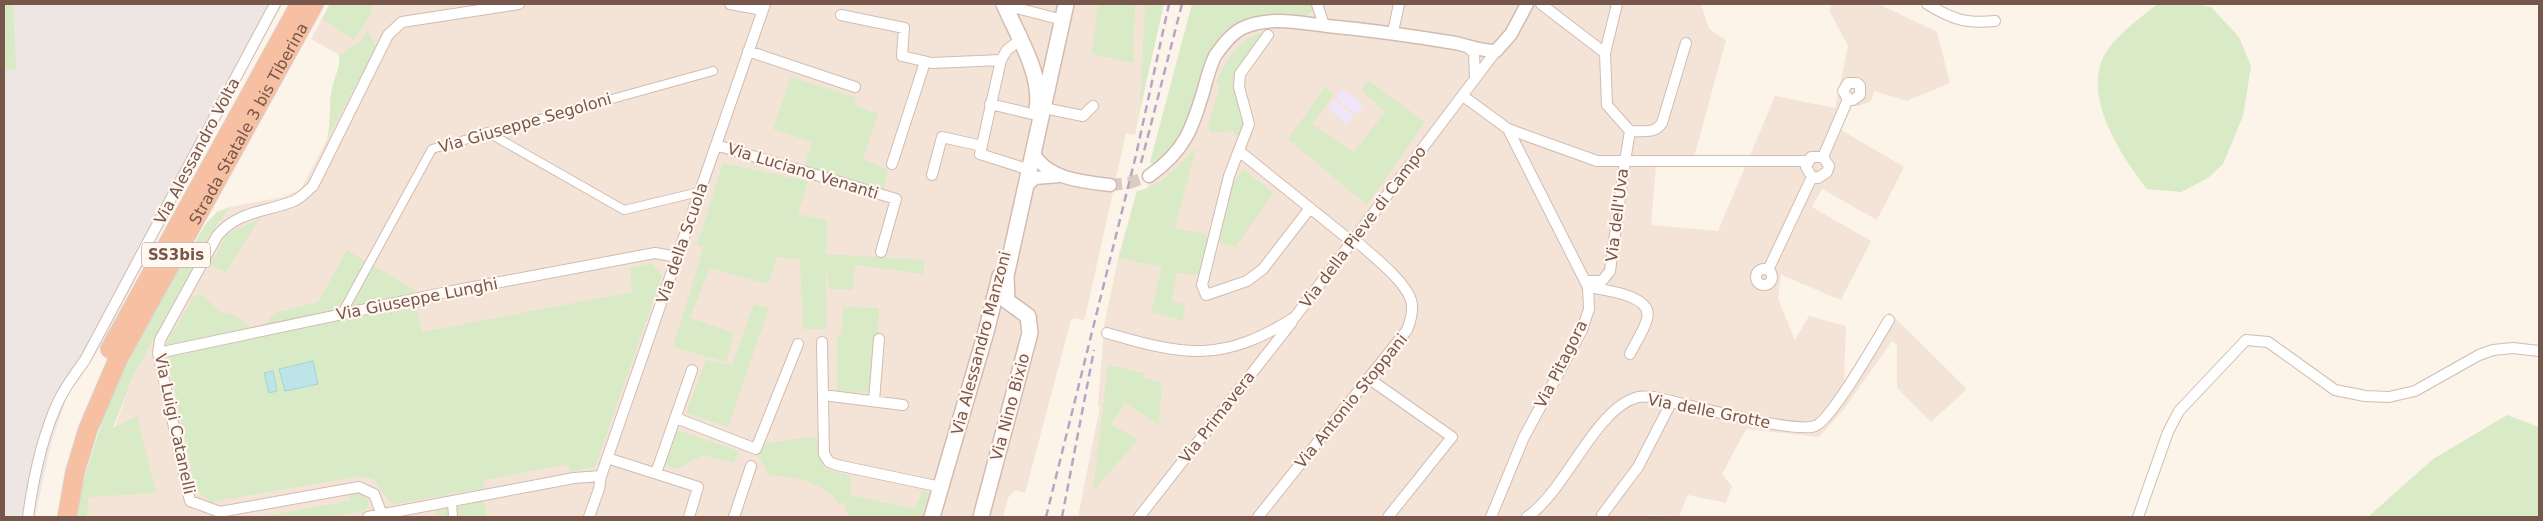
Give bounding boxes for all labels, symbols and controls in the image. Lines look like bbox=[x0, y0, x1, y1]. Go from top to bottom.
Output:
street label: Strada Statale 3 bis Tiberina bbox=[185, 19, 311, 228]
street label: Via Alessandro Volta bbox=[150, 75, 244, 227]
street label: Via Giuseppe Segoloni bbox=[436, 89, 614, 157]
street label: Via Luciano Venanti bbox=[725, 139, 881, 203]
street label: Via della Pieve di Campo bbox=[1296, 142, 1430, 312]
street label: Via dell'Uva bbox=[1602, 167, 1632, 263]
street label: Via della Scuola bbox=[652, 180, 712, 306]
road number: SS3bis bbox=[142, 242, 210, 268]
street label: Via Alessandro Manzoni bbox=[947, 249, 1015, 437]
street label: Via Giuseppe Lunghi bbox=[335, 274, 499, 324]
street label: Via Pitagora bbox=[1531, 317, 1591, 411]
street label: Via Antonio Stoppani bbox=[1291, 330, 1411, 472]
street label: Via Nino Bixio bbox=[987, 351, 1033, 463]
street label: Via Luigi Catanelli bbox=[151, 352, 199, 496]
street label: Via Primavera bbox=[1175, 367, 1259, 467]
street label: Via delle Grotte bbox=[1646, 390, 1772, 432]

